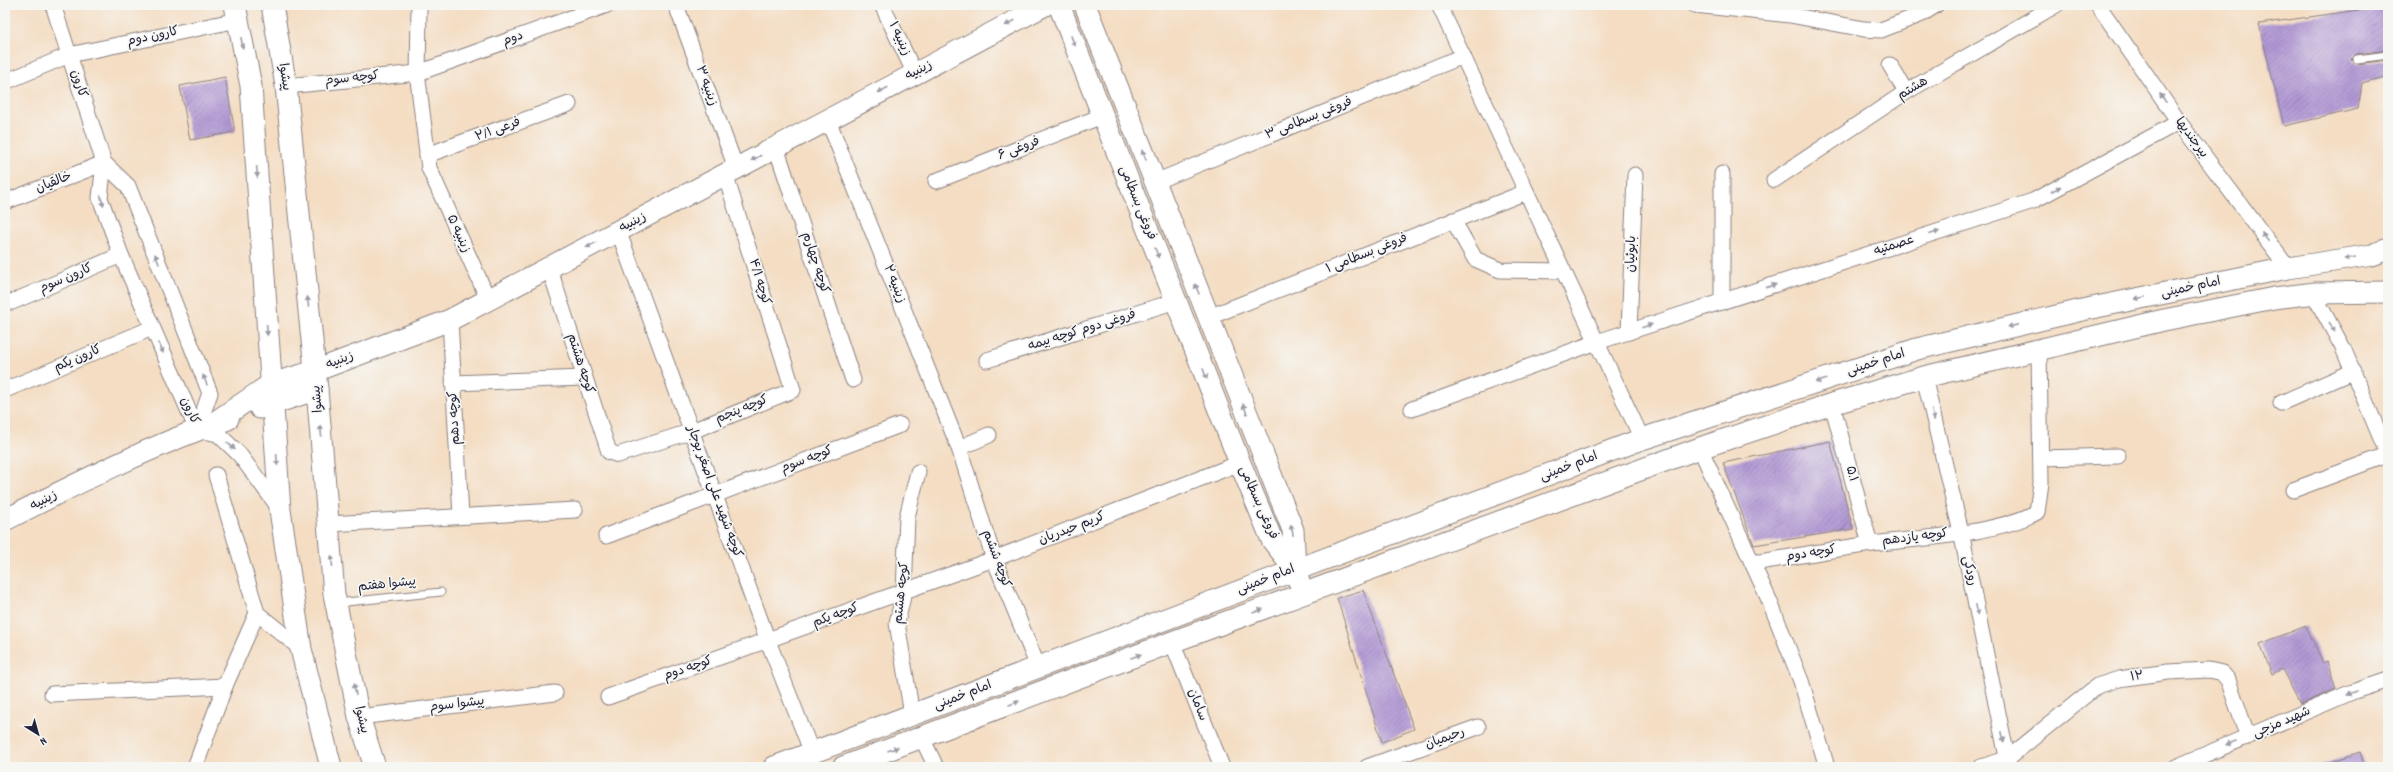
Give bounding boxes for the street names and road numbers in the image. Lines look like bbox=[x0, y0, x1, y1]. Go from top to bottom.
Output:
street label: زینبیه ۱ bbox=[883, 19, 915, 59]
street label: کارون دوم bbox=[125, 22, 181, 52]
street label: دوم bbox=[500, 26, 526, 52]
street label: زینبیه bbox=[902, 56, 936, 86]
street label: پیشوا bbox=[272, 62, 296, 92]
street label: زینبیه ۳ bbox=[690, 63, 722, 109]
street label: کوچه سوم bbox=[324, 67, 380, 91]
street label: کارون bbox=[65, 68, 92, 101]
street label: هشتم bbox=[1894, 72, 1932, 106]
street label: فروغی بسطامی ۳ bbox=[1263, 93, 1355, 145]
street label: فرعی ۲/۱ bbox=[473, 113, 523, 147]
street label: بیرجندیها bbox=[2170, 114, 2212, 162]
street label: فروغی ۶ bbox=[995, 132, 1043, 166]
street label: فروغی بسطامی bbox=[1113, 163, 1161, 243]
street label: خالقیان bbox=[33, 167, 75, 199]
street label: زینبیه bbox=[616, 208, 650, 238]
street label: زینبیه ۵ bbox=[441, 212, 475, 256]
street label: فروغی بسطامی ۱ bbox=[1323, 229, 1411, 279]
street label: کوچه چهارم bbox=[796, 230, 834, 297]
street label: عصمتیه bbox=[1871, 231, 1917, 261]
street label: بابوئیان bbox=[1622, 235, 1642, 273]
street label: کوچه ۴/۱ bbox=[743, 256, 775, 308]
street label: کارون سوم bbox=[36, 259, 96, 299]
street label: زینبیه ۲ bbox=[878, 262, 910, 306]
street label: امام خمینی bbox=[2159, 272, 2223, 304]
street label: فروغی دوم کوچه بیمه bbox=[1025, 305, 1139, 357]
street label: کوچه هشتم bbox=[561, 331, 599, 397]
street label: کارون یکم bbox=[51, 340, 105, 377]
street label: امام خمینی bbox=[1844, 345, 1908, 381]
street label: زینبیه bbox=[323, 347, 357, 375]
street label: پیشوا bbox=[307, 384, 329, 414]
street label: کوچه دهم bbox=[444, 390, 466, 445]
street label: کوچه پنجم bbox=[713, 391, 772, 429]
street label: کارون bbox=[174, 394, 204, 428]
street label: کوچه شهید علی اصغر بوجار bbox=[681, 422, 747, 561]
street label: کوچه سوم bbox=[778, 441, 836, 479]
street label: امام خمینی bbox=[1537, 447, 1601, 487]
street label: فروغی بسطامی bbox=[1233, 463, 1283, 543]
street label: ۵.۱ bbox=[1840, 464, 1862, 484]
street label: زینبیه bbox=[27, 486, 61, 516]
street label: کریم حیدریان bbox=[1036, 507, 1108, 550]
street label: کوچه یازدهم bbox=[1881, 524, 1949, 551]
street label: کوچه ششم bbox=[977, 527, 1015, 591]
street label: کوچه دوم bbox=[1785, 541, 1838, 567]
street label: رودکی bbox=[1957, 554, 1981, 588]
street label: امام خمینی bbox=[1234, 560, 1298, 600]
street label: کوچه هشتم bbox=[889, 561, 915, 625]
street label: پیشوا هفتم bbox=[357, 572, 417, 597]
street label: کوچه یکم bbox=[810, 599, 862, 633]
street label: کوچه دوم bbox=[661, 652, 715, 686]
street label: ۱۲ bbox=[2129, 667, 2145, 687]
street label: امام خمینی bbox=[931, 676, 995, 716]
street label: سامان bbox=[1182, 686, 1212, 724]
street label: پیشوا سوم bbox=[428, 692, 486, 718]
street label: شهید مزجی bbox=[2250, 702, 2314, 744]
street label: پیشوا bbox=[348, 704, 374, 736]
street label: رحیمیان bbox=[1423, 723, 1467, 755]

